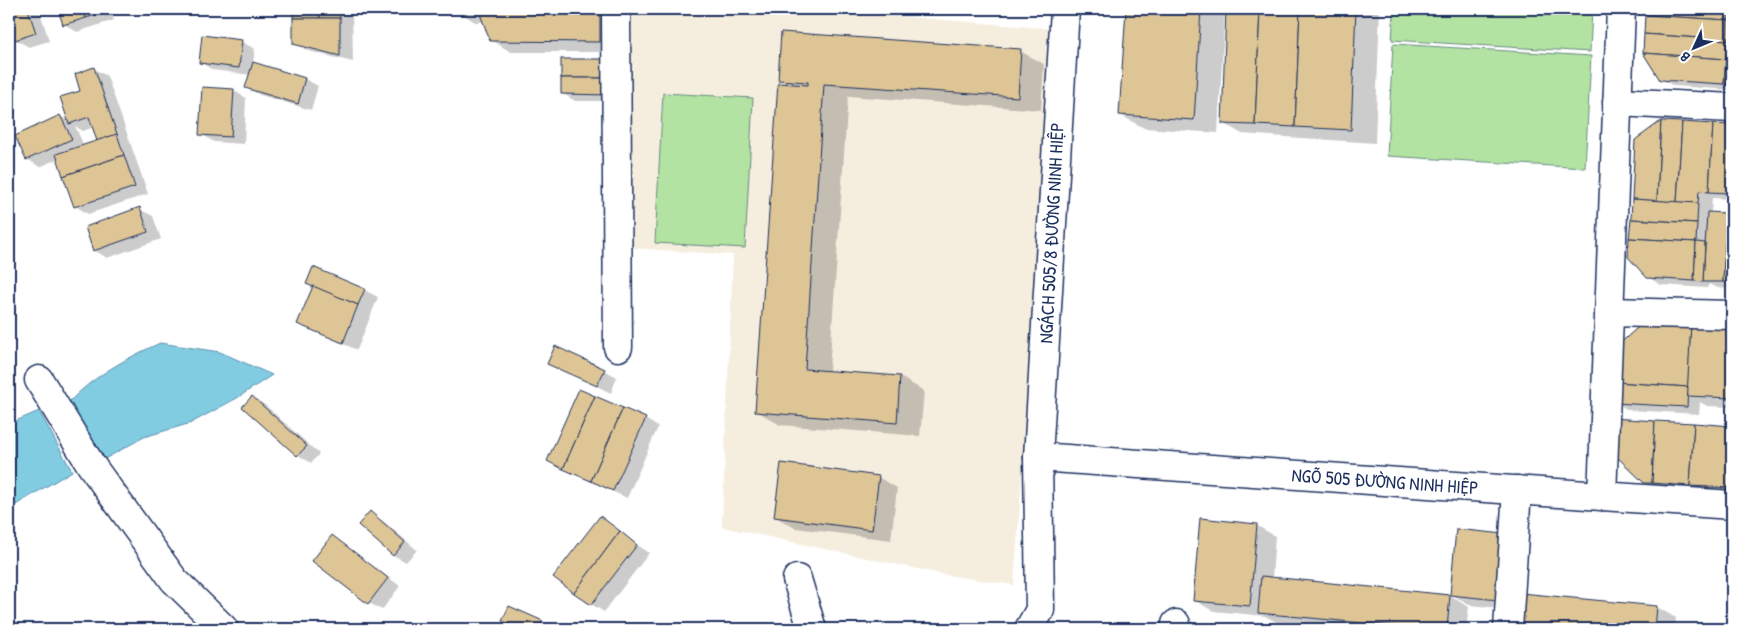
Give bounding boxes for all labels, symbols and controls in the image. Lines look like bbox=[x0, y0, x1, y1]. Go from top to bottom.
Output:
north arrow bbox=[1668, 22, 1718, 72]
text: B bbox=[1675, 48, 1694, 67]
street label: NGÁCH 505/8 ĐƯỜNG NINH HIỆP bbox=[1032, 122, 1070, 344]
street label: NGÕ 505 ĐƯỜNG NINH HIỆP bbox=[1291, 462, 1479, 500]

